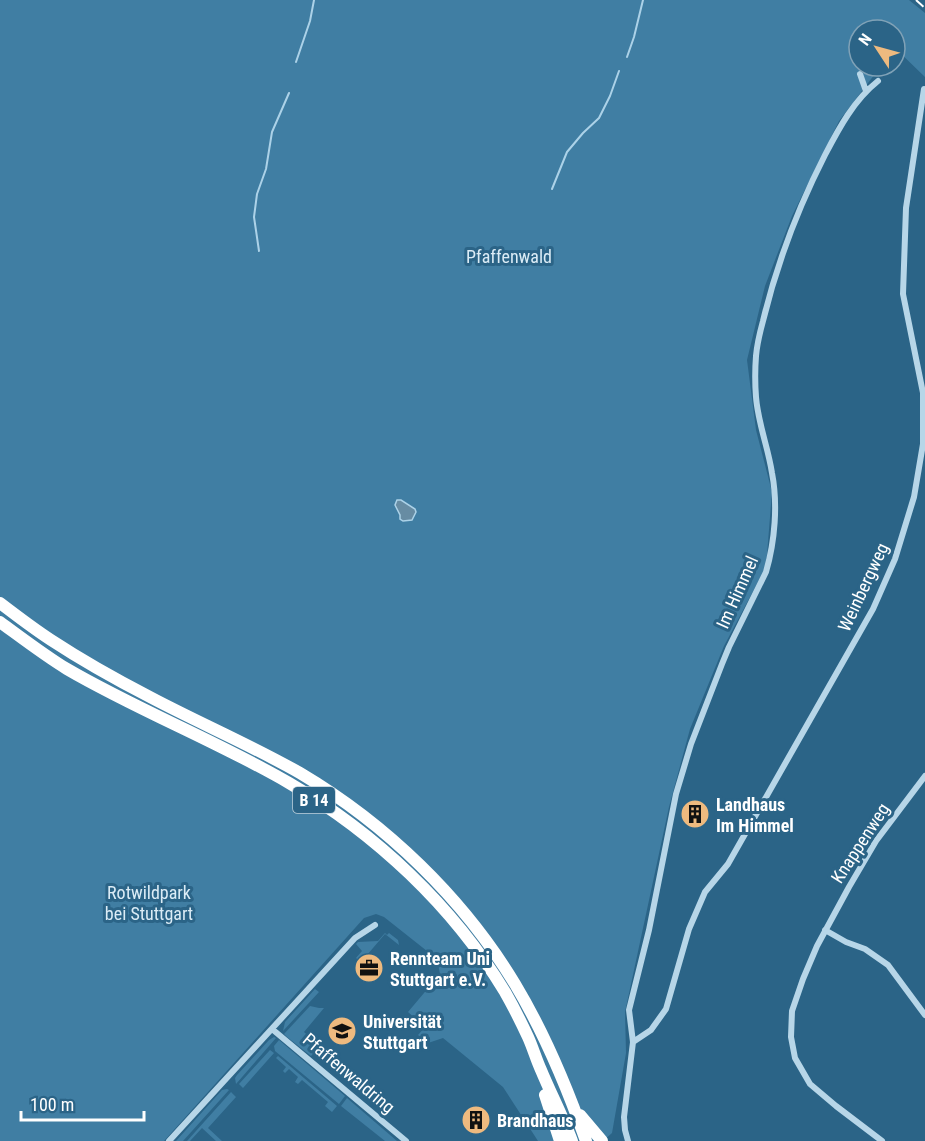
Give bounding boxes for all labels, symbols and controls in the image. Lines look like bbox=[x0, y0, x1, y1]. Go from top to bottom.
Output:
north arrow bbox=[847, 18, 907, 78]
text: N bbox=[855, 30, 876, 49]
park label: Pfaffenwald bbox=[466, 246, 552, 267]
street label: Weinbergweg bbox=[833, 539, 893, 635]
street label: Im Himmel bbox=[712, 552, 762, 632]
road number: B 14 bbox=[293, 787, 335, 813]
place label: Landhaus Im Himmel bbox=[716, 794, 794, 836]
building icon: Landhaus Im Himmel bbox=[679, 798, 711, 830]
street label: Knappenweg bbox=[826, 799, 894, 887]
park label: Rotwildpark bei Stuttgart bbox=[105, 882, 193, 924]
place label: Rennteam Uni Stuttgart e.V. bbox=[390, 948, 490, 990]
office icon: Rennteam Uni Stuttgart e.V. bbox=[353, 952, 385, 984]
place label: Universität Stuttgart bbox=[363, 1011, 442, 1053]
school or university icon: Universität Stuttgart bbox=[326, 1015, 358, 1047]
street label: Pfaffenwaldring bbox=[299, 1029, 399, 1117]
scale bar bbox=[21, 1084, 144, 1122]
text: 100 m bbox=[30, 1094, 74, 1115]
building icon: Brandhaus bbox=[460, 1104, 492, 1136]
place label: Brandhaus bbox=[497, 1110, 573, 1131]

